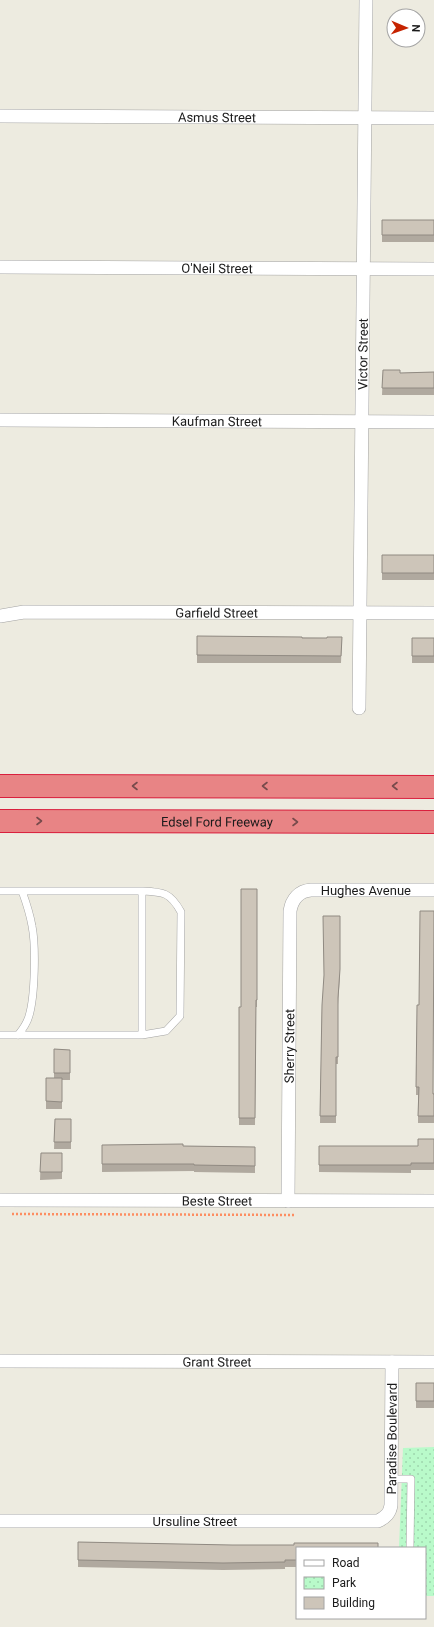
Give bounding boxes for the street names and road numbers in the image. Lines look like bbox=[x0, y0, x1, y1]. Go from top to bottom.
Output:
street label: Asmus Street bbox=[178, 110, 256, 125]
street label: O'Neil Street bbox=[181, 261, 253, 276]
street label: Victor Street bbox=[355, 318, 371, 390]
street label: Kaufman Street bbox=[172, 414, 262, 429]
street label: Garfield Street bbox=[175, 605, 258, 621]
street label: Edsel Ford Freeway bbox=[161, 814, 273, 830]
street label: Hughes Avenue bbox=[321, 883, 411, 898]
street label: Sherry Street bbox=[282, 1009, 297, 1083]
street label: Beste Street bbox=[182, 1193, 252, 1209]
street label: Grant Street bbox=[182, 1354, 252, 1370]
street label: Paradise Boulevard bbox=[384, 1383, 400, 1494]
street label: Ursuline Street bbox=[153, 1514, 237, 1529]

